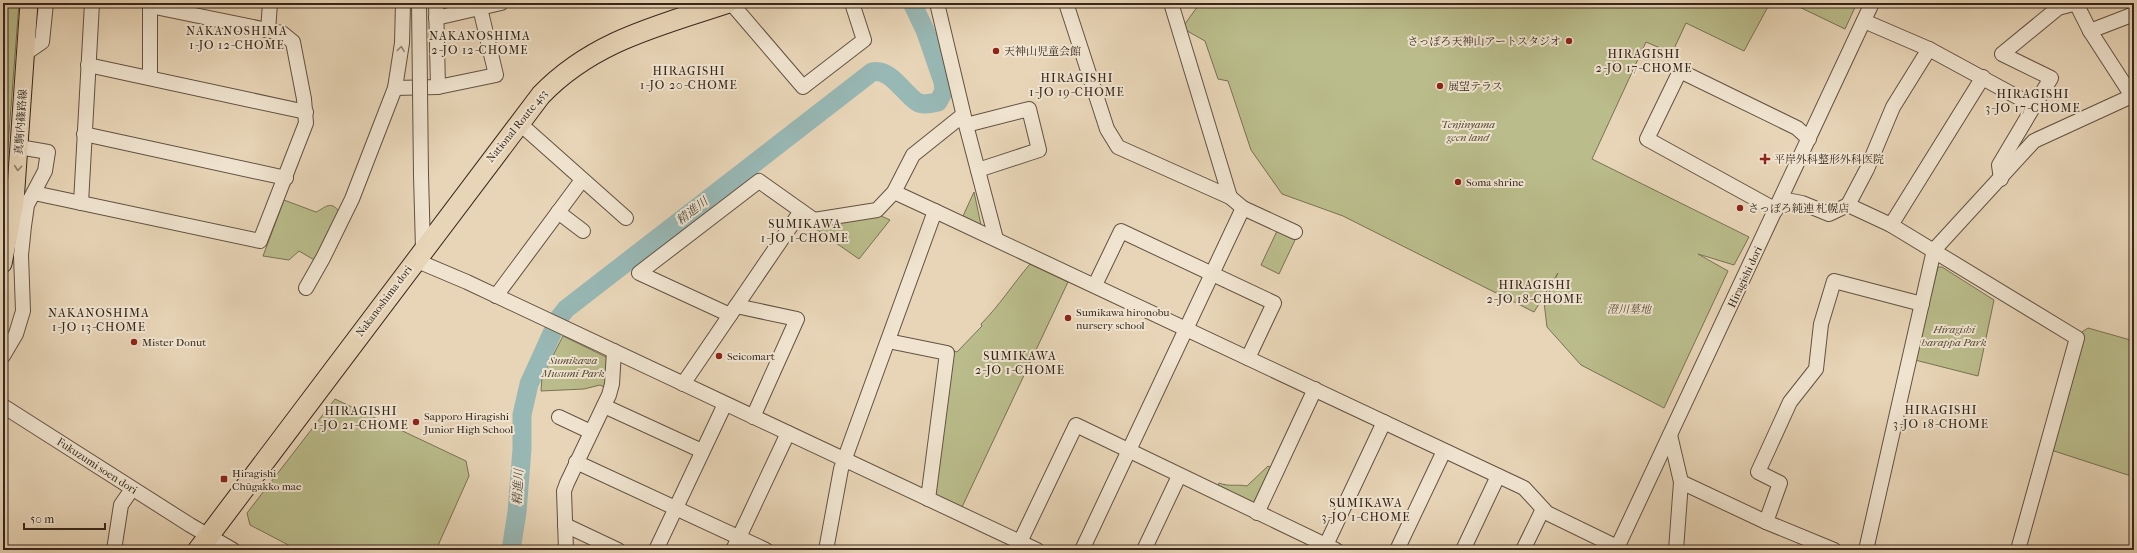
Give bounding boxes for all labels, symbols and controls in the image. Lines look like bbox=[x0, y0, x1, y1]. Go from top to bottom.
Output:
district label: NAKANOSHIMA 1-JO 12-CHOME bbox=[186, 24, 288, 52]
district label: NAKANOSHIMA 2-JO 12-CHOME bbox=[429, 29, 531, 57]
place label: さっぽろ天神山アートスタジオ bbox=[1407, 35, 1561, 48]
marker: さっぽろ天神山アートスタジオ bbox=[1564, 36, 1574, 46]
place label: 天神山児童会館 bbox=[1004, 45, 1081, 58]
one-way arrow bbox=[396, 46, 405, 52]
marker: 天神山児童会館 bbox=[991, 46, 1001, 56]
district label: HIRAGISHI 2-JO 17-CHOME bbox=[1596, 47, 1693, 75]
district label: HIRAGISHI 1-JO 20-CHOME bbox=[640, 64, 738, 92]
district label: HIRAGISHI 1-JO 19-CHOME bbox=[1029, 71, 1125, 99]
place label: 展望テラス bbox=[1448, 80, 1503, 93]
marker: 展望テラス bbox=[1435, 81, 1445, 91]
street label: National Route 453 bbox=[484, 87, 550, 165]
district label: HIRAGISHI 3-JO 17-CHOME bbox=[1985, 87, 2081, 115]
street label: 真駒内篠路線 bbox=[12, 89, 30, 155]
park label: Tenjinyama geen land bbox=[1441, 118, 1495, 144]
marker: 平岸外科整形外科医院 bbox=[1759, 153, 1771, 165]
place label: 平岸外科整形外科医院 bbox=[1774, 153, 1884, 166]
one-way arrow bbox=[13, 165, 22, 171]
place label: Soma shrine bbox=[1466, 176, 1524, 189]
marker: Soma shrine bbox=[1453, 177, 1463, 187]
water label: 精進川 bbox=[674, 193, 712, 228]
place label: さっぽろ純連 札幌店 bbox=[1748, 202, 1849, 215]
marker: さっぽろ純連 札幌店 bbox=[1735, 203, 1745, 213]
district label: SUMIKAWA 1-JO 1-CHOME bbox=[761, 217, 849, 245]
street label: Hiragishi dori bbox=[1725, 244, 1765, 310]
street label: Nakanoshima dori bbox=[353, 262, 415, 339]
district label: HIRAGISHI 2-JO 18-CHOME bbox=[1486, 278, 1584, 306]
park label: 澄川墓地 bbox=[1607, 303, 1652, 316]
district label: NAKANOSHIMA 1-JO 13-CHOME bbox=[48, 306, 150, 334]
place label: Sumikawa hironobu nursery school bbox=[1076, 306, 1170, 332]
marker: Sumikawa hironobu nursery school bbox=[1063, 313, 1073, 323]
park label: Hiragishi harappa Park bbox=[1920, 323, 1987, 349]
place label: Mister Donut bbox=[142, 336, 206, 349]
marker: Mister Donut bbox=[129, 337, 139, 347]
district label: SUMIKAWA 2-JO 1-CHOME bbox=[975, 349, 1065, 377]
place label: Seicomart bbox=[727, 350, 775, 363]
marker: Seicomart bbox=[714, 351, 724, 361]
park label: Sumikawa Musumi Park bbox=[541, 354, 605, 380]
district label: HIRAGISHI 3-JO 18-CHOME bbox=[1893, 403, 1989, 431]
district label: HIRAGISHI 1-JO 21-CHOME bbox=[313, 404, 409, 432]
place label: Sapporo Hiragishi Junior High School bbox=[423, 410, 513, 436]
marker: Sapporo Hiragishi Junior High School bbox=[411, 417, 421, 427]
street label: Fukuzumi soen dori bbox=[54, 435, 140, 497]
place label: Hiragishi Chūgakko mae bbox=[232, 467, 302, 493]
water label: 精進川 bbox=[510, 467, 526, 505]
marker: Hiragishi Chūgakko mae bbox=[219, 474, 229, 484]
district label: SUMIKAWA 3-JO 1-CHOME bbox=[1322, 496, 1410, 524]
scale bar bbox=[24, 505, 105, 531]
text: 50 m bbox=[30, 512, 54, 526]

